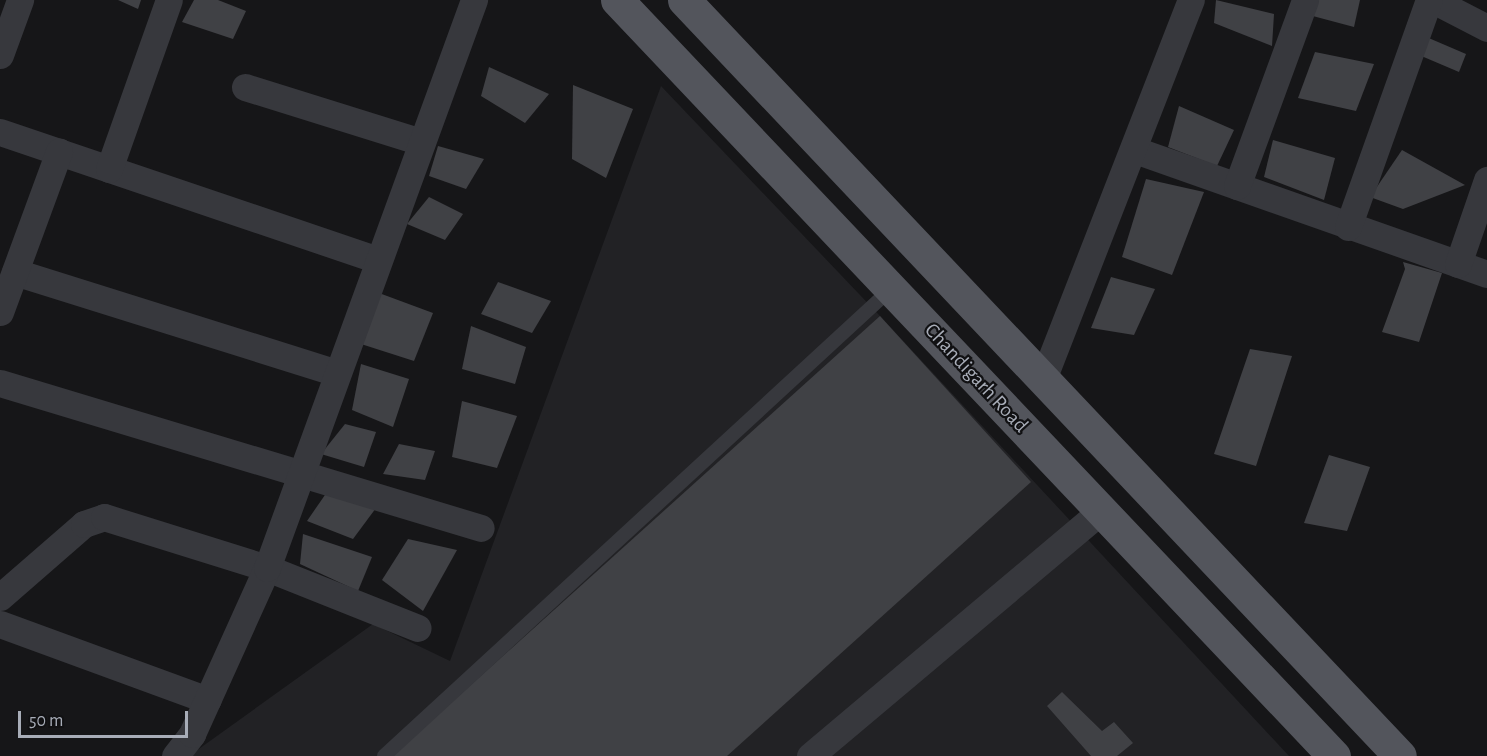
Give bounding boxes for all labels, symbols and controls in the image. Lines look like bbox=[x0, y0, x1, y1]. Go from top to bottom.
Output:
street label: Chandigarh Road bbox=[919, 318, 1033, 438]
scale bar bbox=[21, 699, 190, 737]
text: 50 m bbox=[29, 712, 63, 730]

